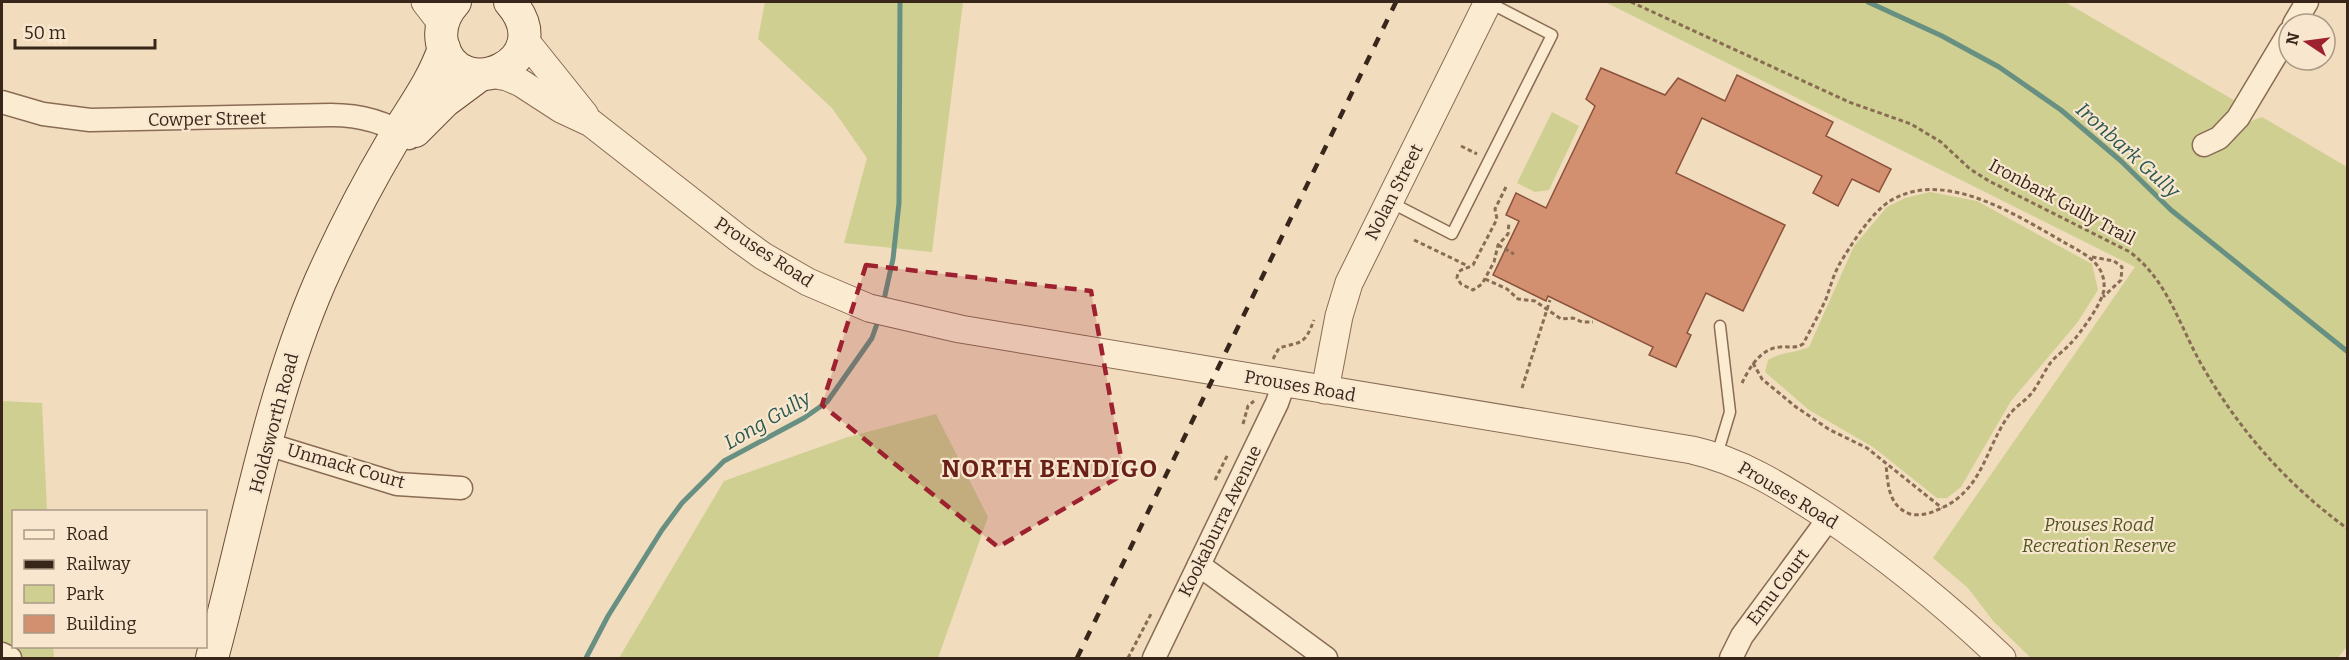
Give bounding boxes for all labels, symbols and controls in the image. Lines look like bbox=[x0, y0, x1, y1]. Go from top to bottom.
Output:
scale bar bbox=[15, 12, 154, 50]
north arrow bbox=[2277, 12, 2337, 72]
text: 50 m bbox=[24, 22, 66, 44]
text: N bbox=[2282, 31, 2304, 47]
water label: Ironbark Gully bbox=[2071, 97, 2186, 204]
street label: Cowper Street bbox=[148, 107, 267, 131]
street label: Nolan Street bbox=[1360, 140, 1428, 244]
street label: Ironbark Gully Trail bbox=[1985, 154, 2139, 250]
street label: Prouses Road bbox=[711, 212, 817, 292]
street label: Holdsworth Road bbox=[245, 350, 303, 496]
street label: Prouses Road bbox=[1243, 365, 1358, 407]
water label: Long Gully bbox=[719, 385, 816, 454]
street label: Unmack Court bbox=[284, 439, 408, 493]
street label: Kookaburra Avenue bbox=[1174, 442, 1266, 600]
district label: NORTH BENDIGO bbox=[941, 455, 1159, 483]
street label: Prouses Road bbox=[1734, 457, 1842, 534]
legend bbox=[12, 510, 207, 648]
park label: Prouses Road Recreation Reserve bbox=[2022, 514, 2176, 557]
text: Road bbox=[66, 523, 109, 545]
street label: Emu Court bbox=[1742, 544, 1814, 630]
text: Railway bbox=[66, 553, 131, 575]
text: Park bbox=[66, 583, 105, 605]
text: Building bbox=[66, 613, 137, 635]

